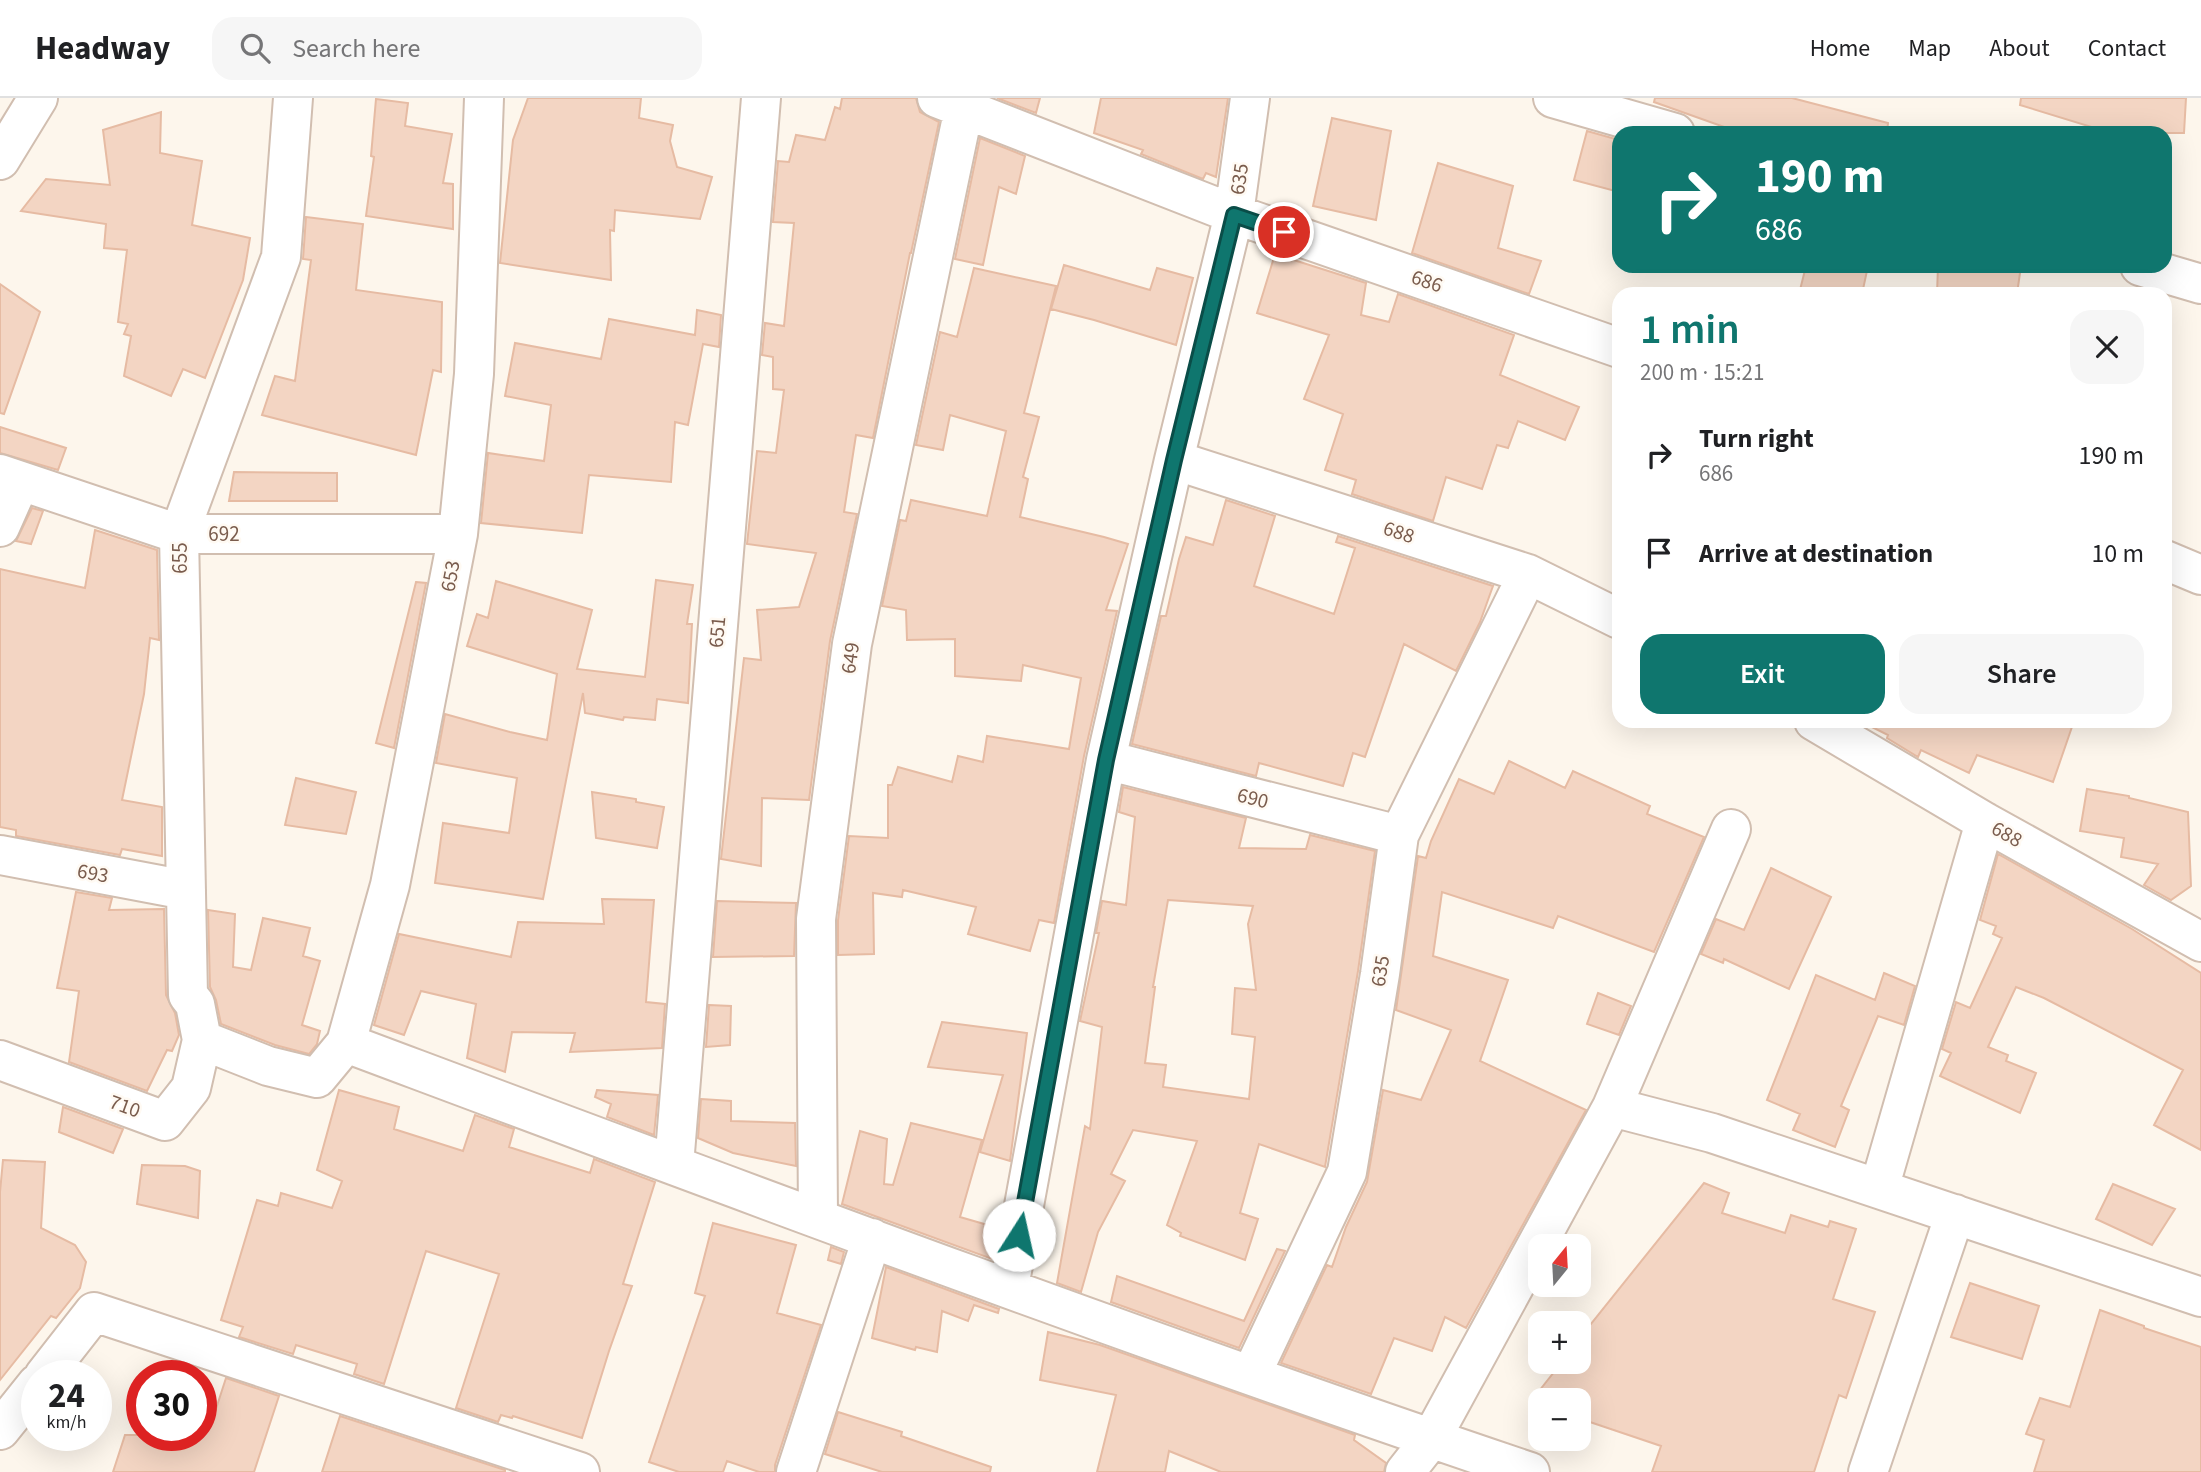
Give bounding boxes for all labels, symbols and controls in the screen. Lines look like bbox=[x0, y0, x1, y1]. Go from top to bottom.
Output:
search box bbox=[212, 17, 702, 80]
text: Headway bbox=[35, 25, 170, 72]
icon: search bbox=[236, 29, 274, 67]
text: Search here bbox=[292, 30, 420, 67]
text: Home bbox=[1810, 31, 1870, 66]
text: Map bbox=[1908, 31, 1951, 66]
text: About bbox=[1989, 31, 2050, 66]
text: Contact bbox=[2088, 31, 2166, 66]
text: 190 m bbox=[1755, 142, 1884, 212]
icon: right bbox=[1640, 154, 1731, 245]
street label: 635 bbox=[1222, 161, 1256, 197]
pin bbox=[1254, 202, 1314, 262]
text: 686 bbox=[1755, 207, 1803, 253]
icon: arrive bbox=[1265, 213, 1303, 251]
street label: 686 bbox=[1407, 262, 1447, 300]
text: 1 min bbox=[1640, 300, 1740, 360]
button: close bbox=[2070, 310, 2144, 384]
text: 200 m · 15:21 bbox=[1640, 356, 1764, 389]
text: Turn right bbox=[1699, 420, 1814, 457]
icon: right bbox=[1640, 436, 1678, 474]
text: 190 m bbox=[2078, 437, 2144, 474]
text: 686 bbox=[1699, 457, 1733, 490]
street label: 688 bbox=[1379, 513, 1419, 551]
street label: 692 bbox=[208, 519, 240, 549]
icon: arrive bbox=[1640, 534, 1678, 572]
text: Arrive at destination bbox=[1699, 535, 1933, 572]
text: 10 m bbox=[2091, 535, 2144, 572]
street label: 655 bbox=[165, 542, 195, 574]
street label: 653 bbox=[432, 558, 468, 594]
street label: 651 bbox=[701, 615, 733, 649]
button: Exit bbox=[1640, 634, 1885, 714]
button: Share bbox=[1899, 634, 2144, 714]
street label: 649 bbox=[833, 640, 867, 676]
street label: 690 bbox=[1234, 780, 1272, 816]
street label: 688 bbox=[1986, 813, 2028, 855]
street label: 693 bbox=[75, 855, 111, 891]
street label: 635 bbox=[1363, 953, 1397, 989]
street label: 710 bbox=[105, 1087, 145, 1125]
position arrow bbox=[982, 1198, 1056, 1272]
north arrow bbox=[1528, 1234, 1591, 1297]
map controls bbox=[1528, 1234, 1591, 1451]
button: + bbox=[1528, 1311, 1591, 1374]
speed limit sign: 30 bbox=[126, 1360, 217, 1451]
text: 24 bbox=[48, 1371, 85, 1421]
button: − bbox=[1528, 1388, 1591, 1451]
text: km/h bbox=[47, 1410, 86, 1435]

